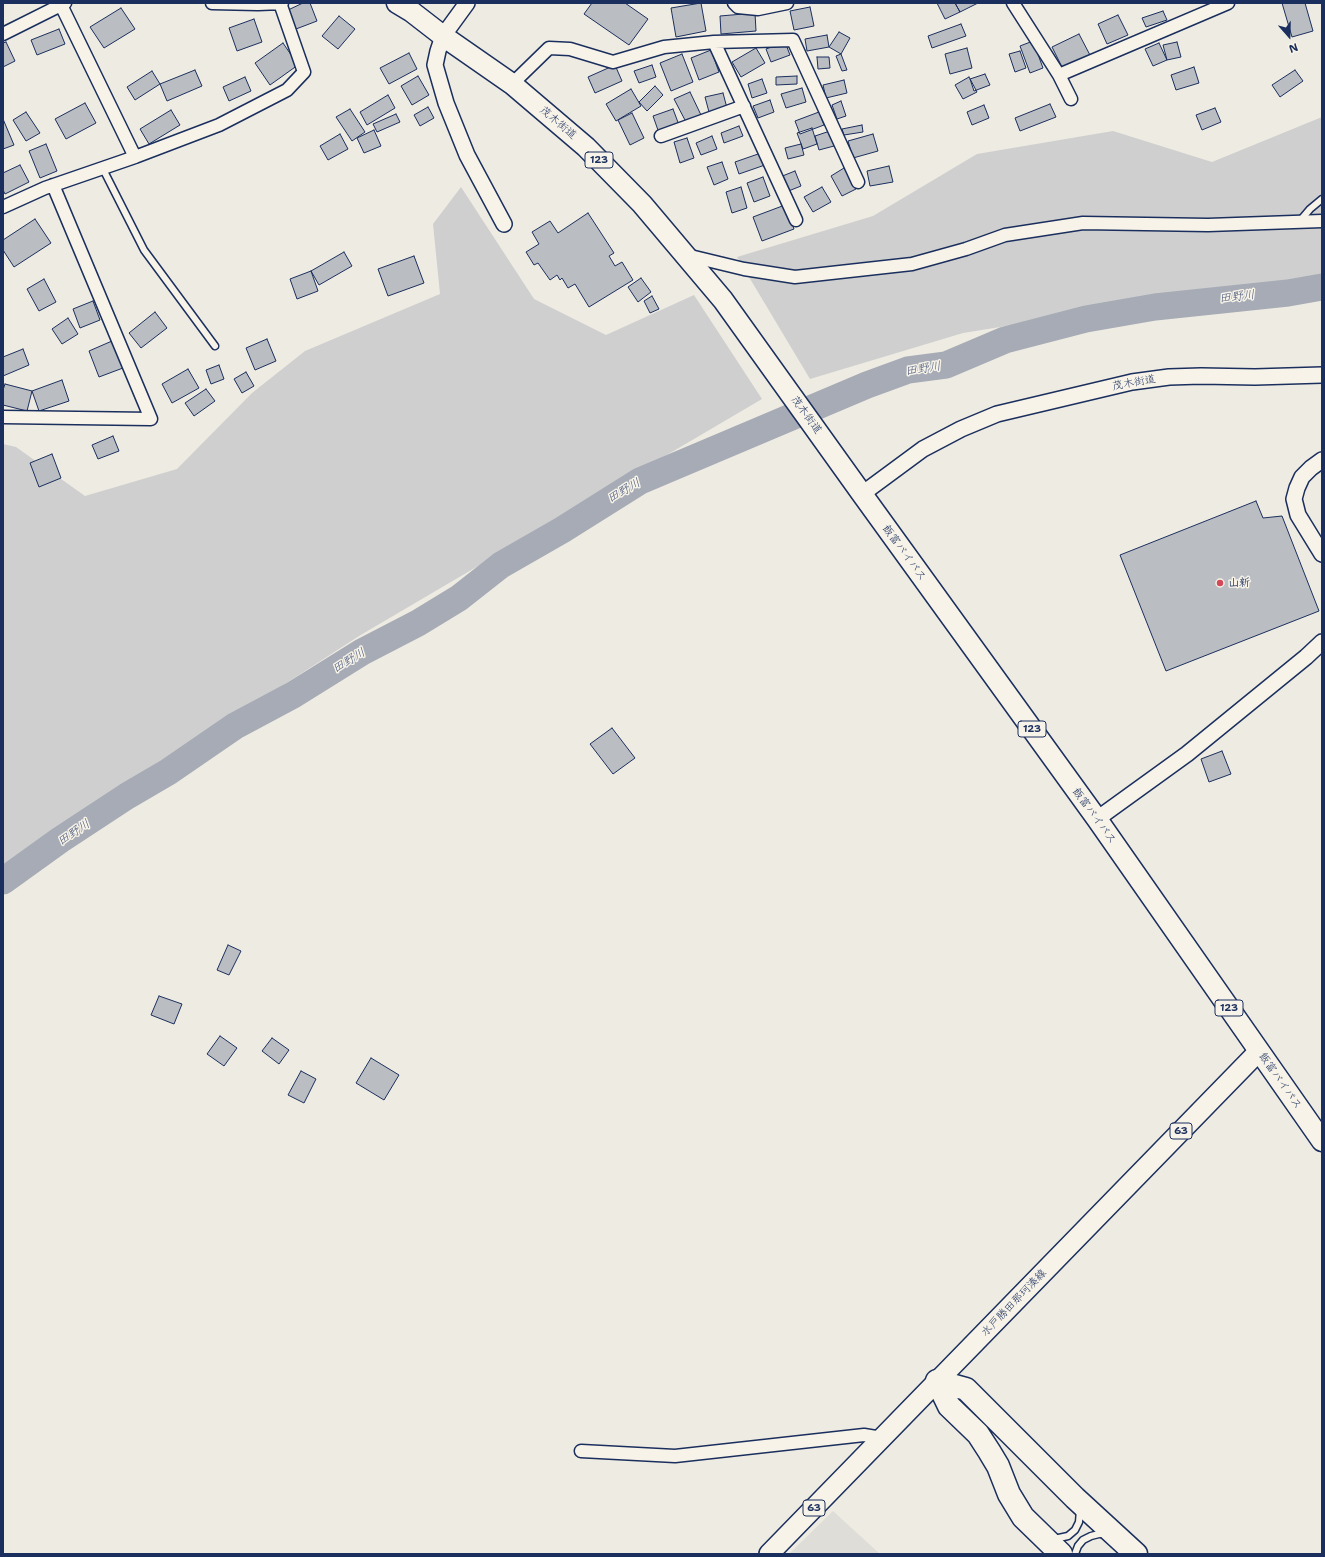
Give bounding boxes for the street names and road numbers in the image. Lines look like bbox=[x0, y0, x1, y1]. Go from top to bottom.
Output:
street label: 茂木街道 bbox=[537, 104, 579, 142]
road number: 123 bbox=[585, 152, 613, 168]
street label: 茂木街道 bbox=[1111, 373, 1157, 393]
street label: 茂木街道 bbox=[788, 393, 824, 437]
street label: 飯富バイパス bbox=[879, 522, 929, 584]
road number: 123 bbox=[1018, 721, 1046, 737]
street label: 飯富バイパス bbox=[1069, 785, 1119, 847]
road number: 123 bbox=[1215, 1000, 1243, 1016]
street label: 飯富バイパス bbox=[1256, 1050, 1304, 1112]
road number: 63 bbox=[1170, 1123, 1192, 1139]
street label: 水戸勝田那珂湊線 bbox=[979, 1267, 1049, 1339]
road number: 63 bbox=[803, 1500, 825, 1516]

